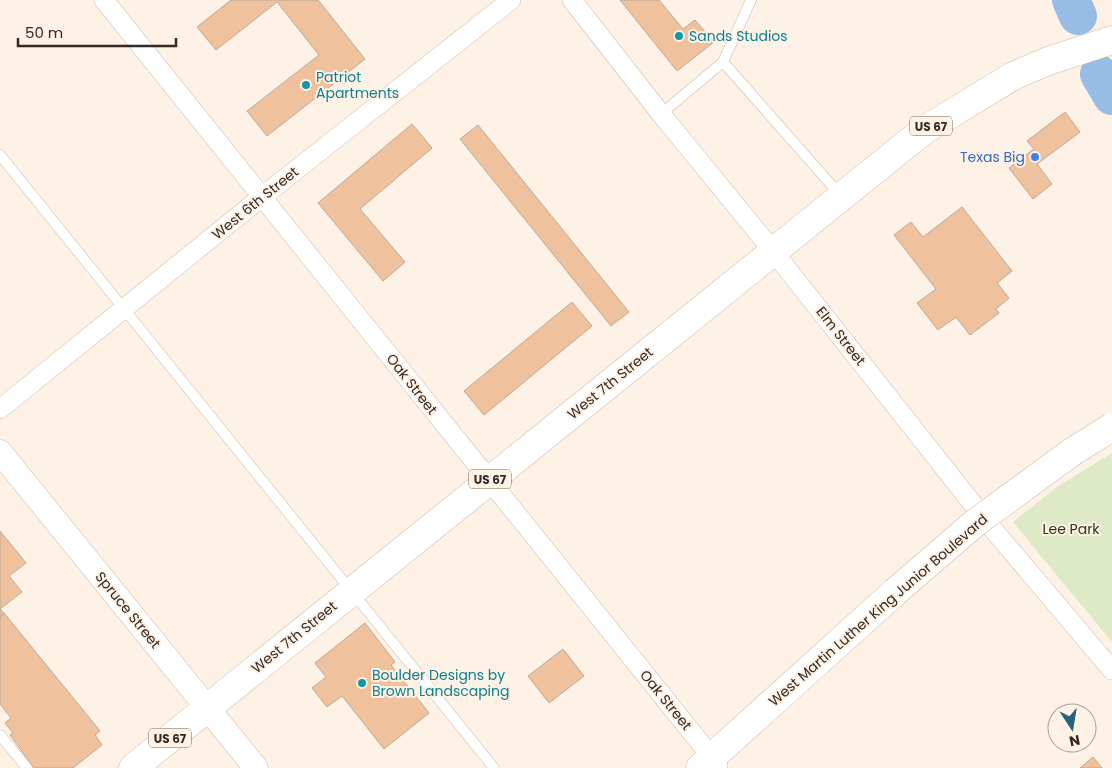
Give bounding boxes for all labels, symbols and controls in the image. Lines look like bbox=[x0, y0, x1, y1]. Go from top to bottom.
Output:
scale bar bbox=[18, 15, 175, 47]
text: 50 m bbox=[25, 22, 63, 43]
place label: Sands Studios bbox=[689, 26, 788, 46]
marker: Sands Studios bbox=[673, 30, 685, 42]
place label: Patriot Apartments bbox=[316, 67, 399, 103]
marker: Patriot Apartments bbox=[300, 79, 312, 91]
road number: US 67 bbox=[910, 116, 952, 136]
place label: Texas Big bbox=[960, 147, 1025, 167]
marker: Texas Big bbox=[1029, 151, 1041, 163]
street label: West 6th Street bbox=[207, 162, 303, 244]
street label: Elm Street bbox=[812, 302, 870, 370]
street label: West 7th Street bbox=[563, 342, 657, 424]
street label: Oak Street bbox=[382, 349, 442, 419]
road number: US 67 bbox=[469, 469, 511, 488]
street label: West Martin Luther King Junior Boulevard bbox=[764, 509, 992, 711]
park label: Lee Park bbox=[1042, 519, 1100, 539]
street label: Spruce Street bbox=[91, 567, 165, 653]
street label: West 7th Street bbox=[247, 596, 341, 678]
place label: Boulder Designs by Brown Landscaping bbox=[372, 665, 509, 701]
street label: Oak Street bbox=[635, 666, 697, 734]
marker: Boulder Designs by Brown Landscaping bbox=[356, 677, 368, 689]
north arrow bbox=[1047, 703, 1097, 753]
road number: US 67 bbox=[149, 728, 191, 748]
text: N bbox=[1067, 730, 1082, 752]

